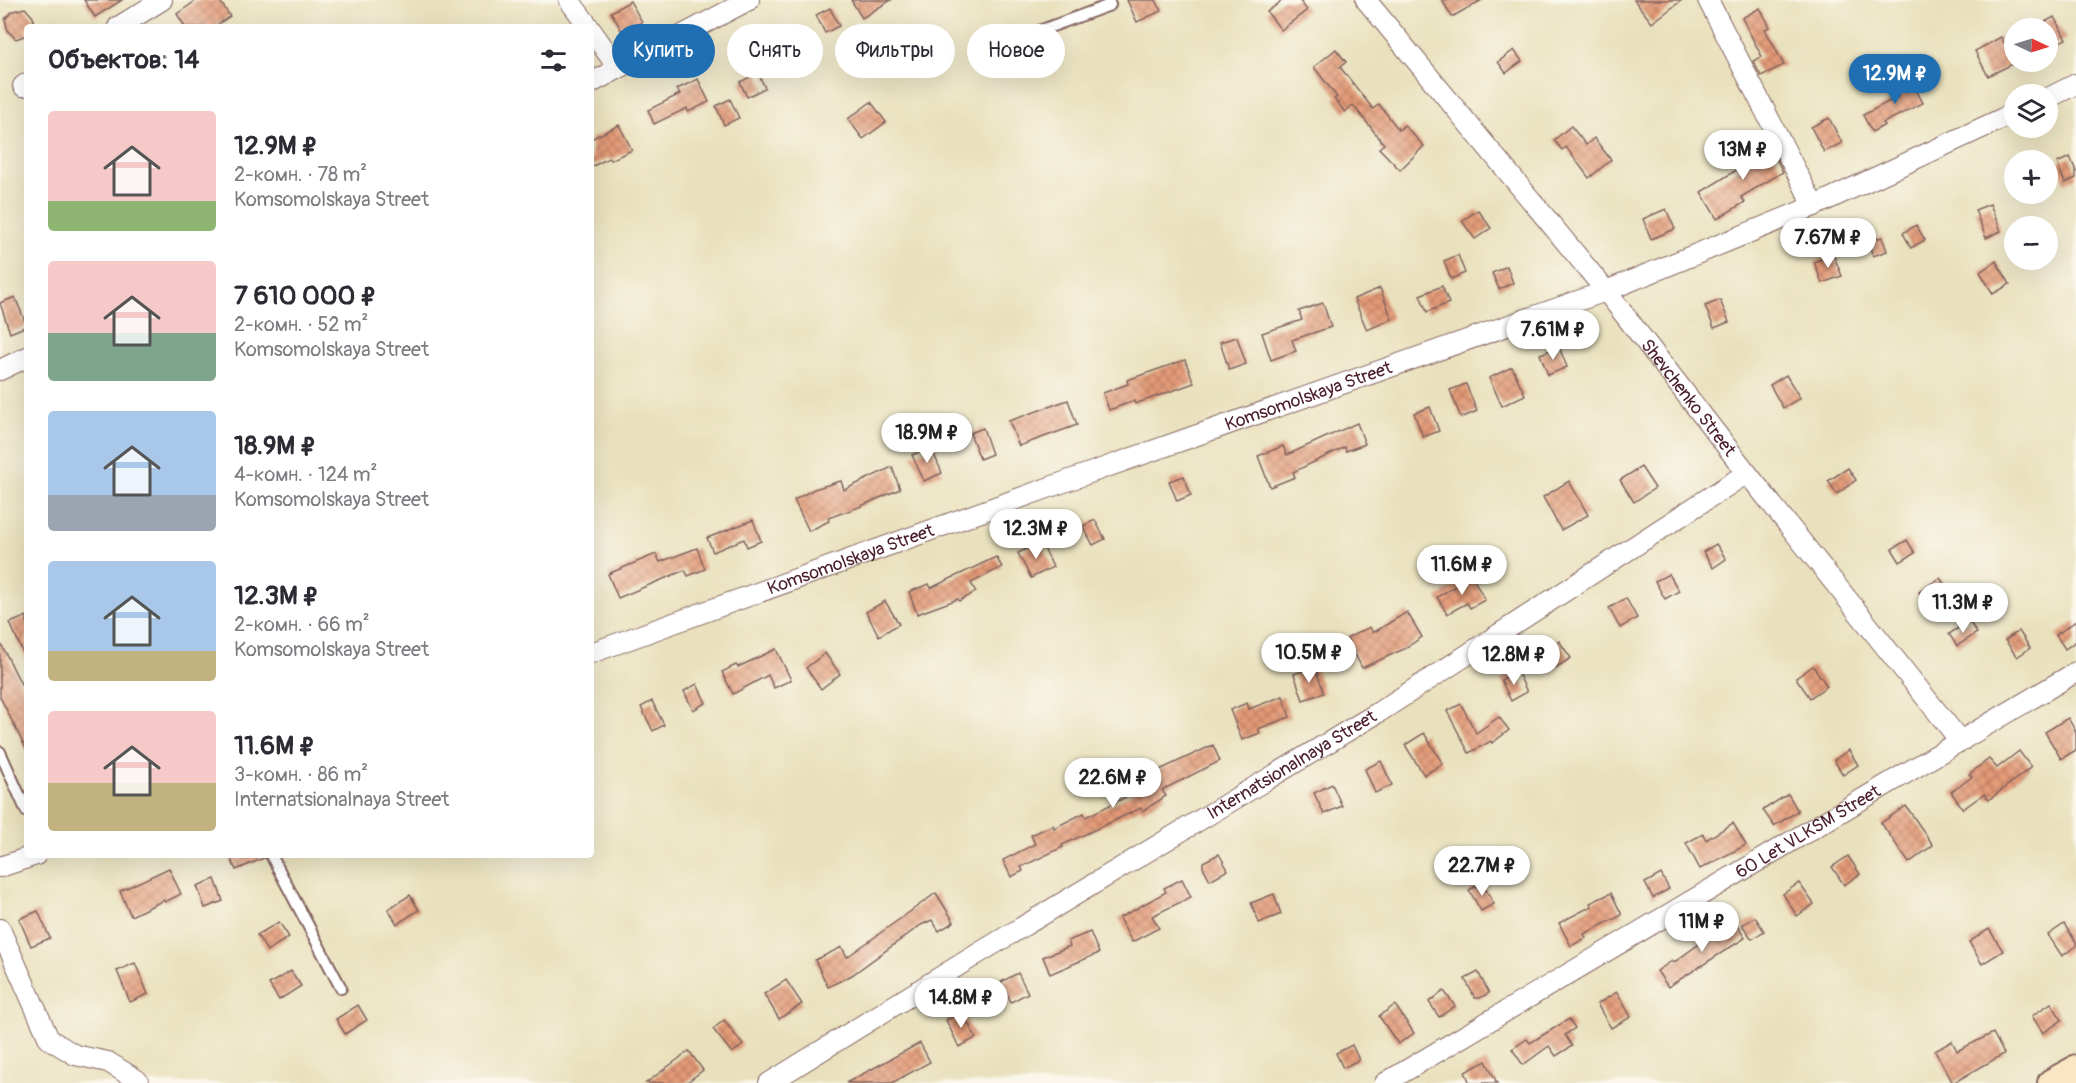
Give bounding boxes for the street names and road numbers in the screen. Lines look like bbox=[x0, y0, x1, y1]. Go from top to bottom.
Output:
street label: Shevchenko Street bbox=[1636, 335, 1741, 462]
street label: Komsomolskaya Street bbox=[1222, 356, 1396, 436]
street label: Komsomolskaya Street bbox=[764, 519, 938, 600]
street label: Internatsionalnaya Street bbox=[1203, 705, 1382, 825]
street label: 60 Let VLKSM Street bbox=[1731, 780, 1885, 884]

